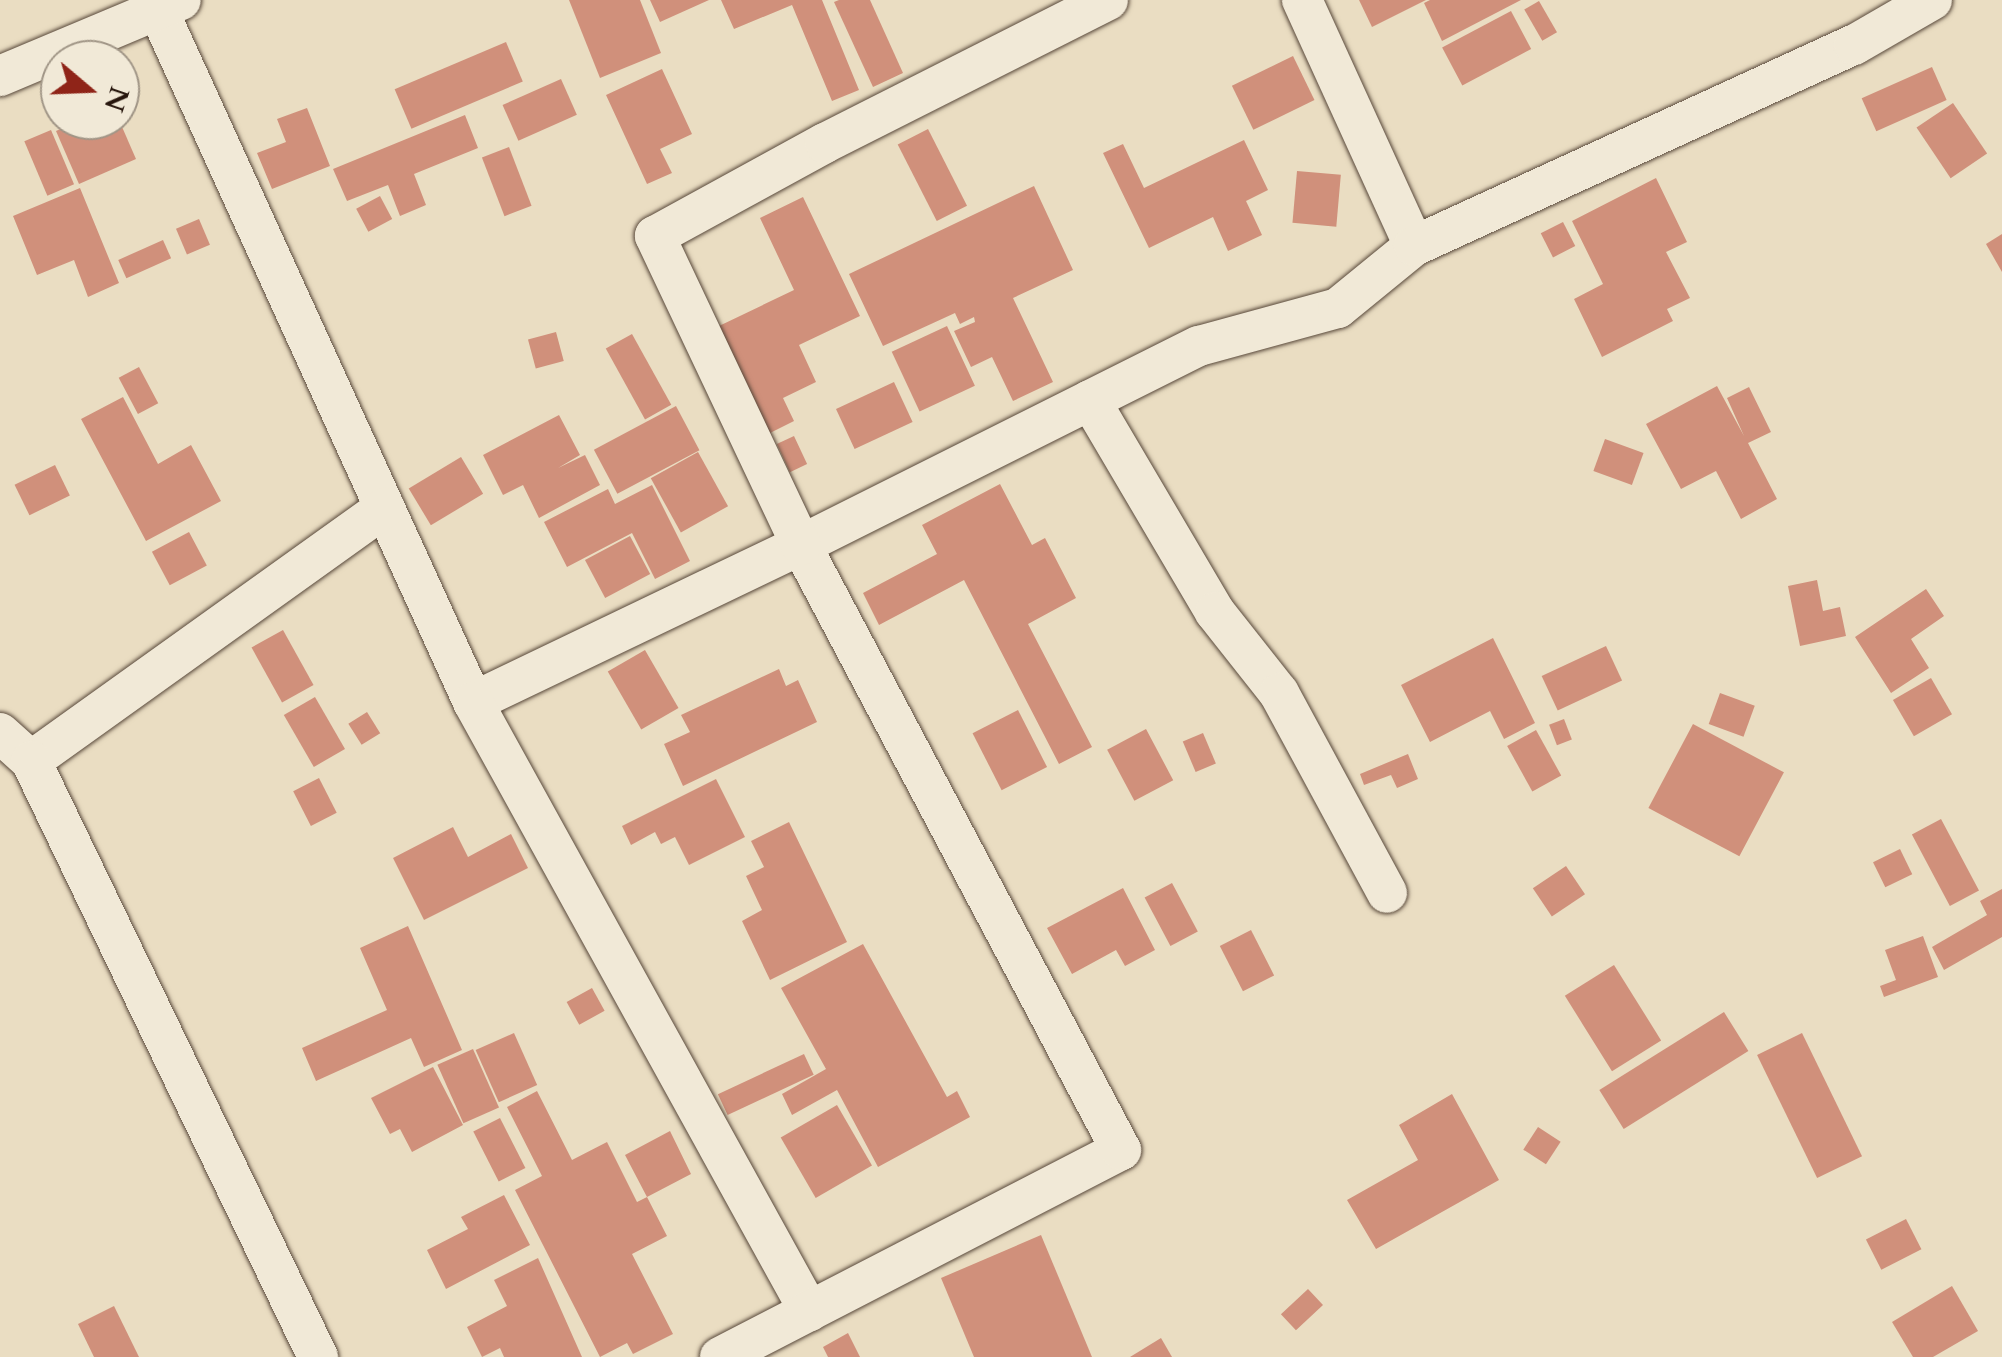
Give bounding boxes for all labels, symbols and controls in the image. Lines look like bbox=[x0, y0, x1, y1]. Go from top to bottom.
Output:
north arrow bbox=[40, 40, 140, 140]
text: N bbox=[95, 81, 138, 117]

